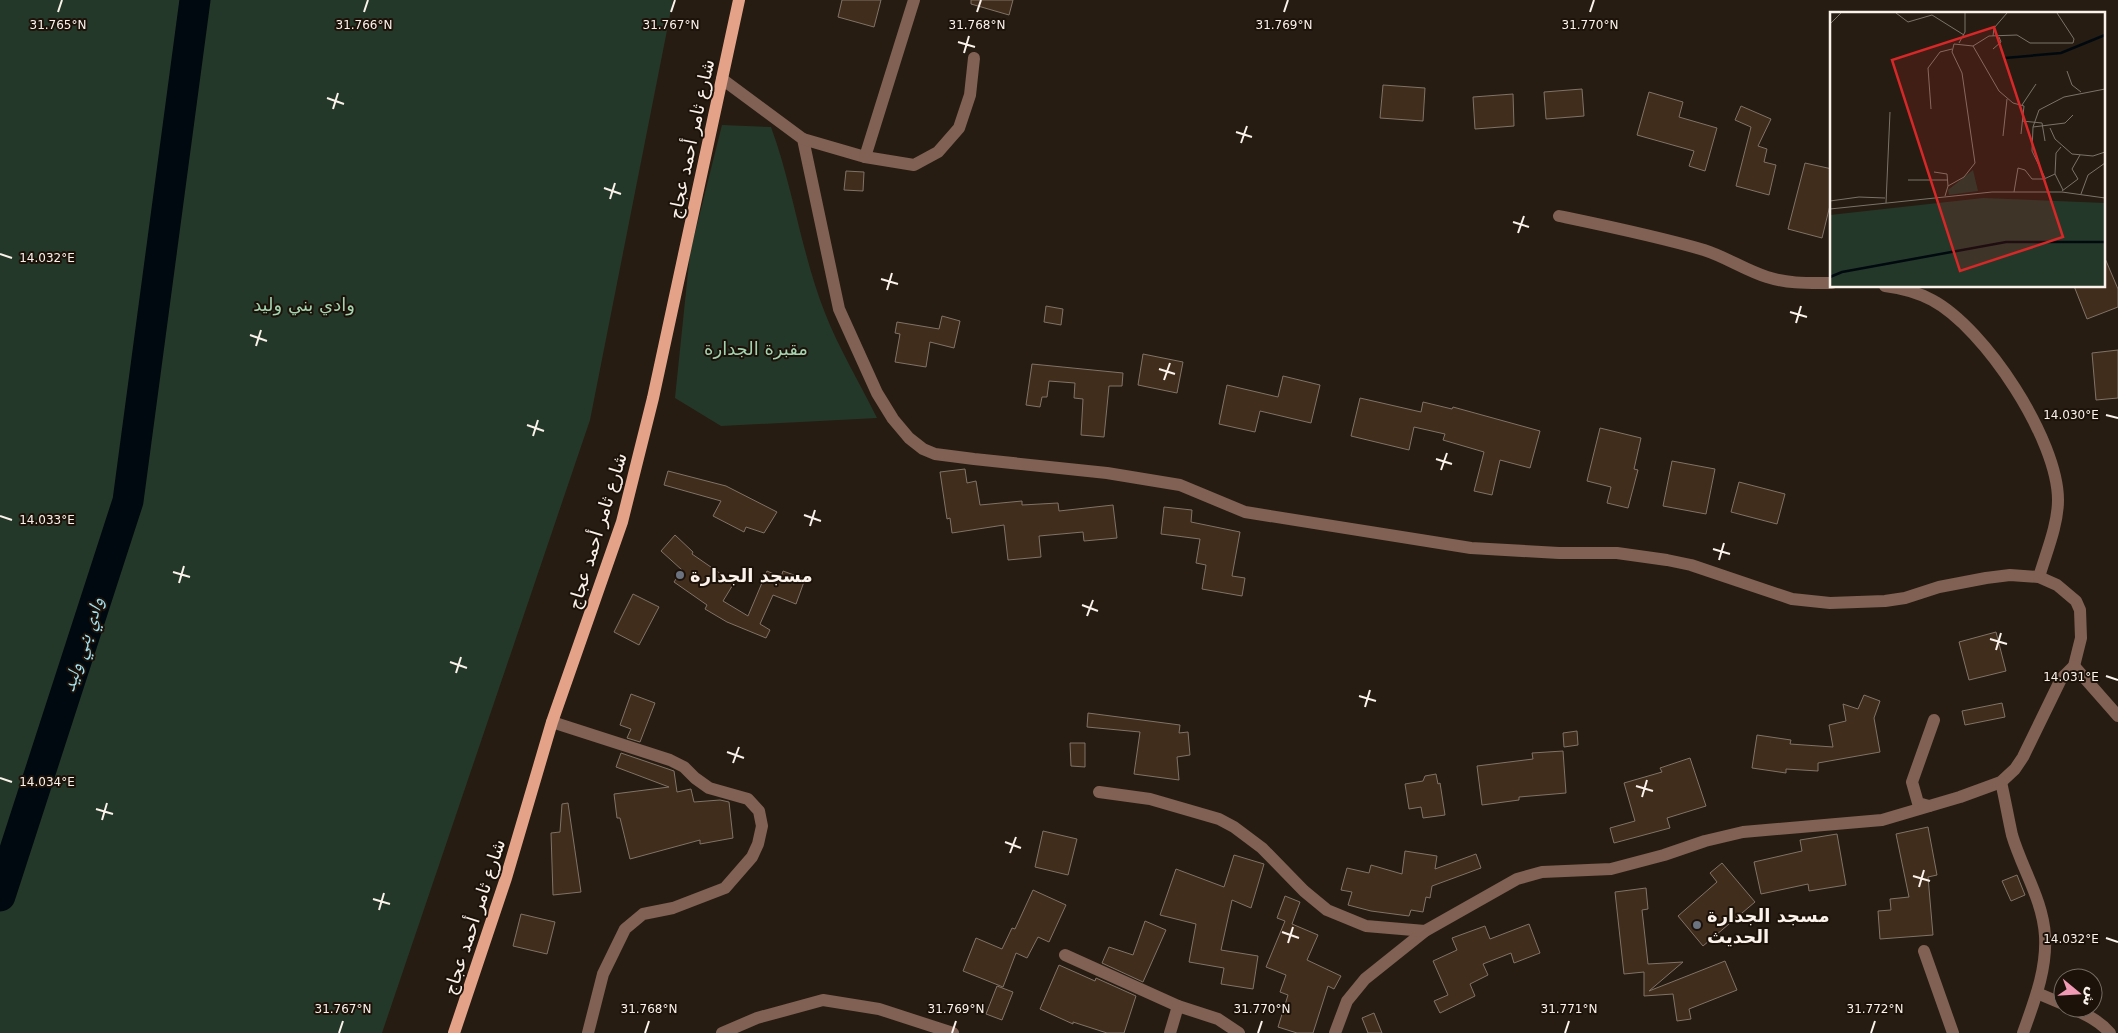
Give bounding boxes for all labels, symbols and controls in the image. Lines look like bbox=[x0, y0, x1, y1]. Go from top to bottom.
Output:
inset map bbox=[1830, 12, 2106, 288]
text: 31.765°N bbox=[30, 18, 86, 32]
text: 31.766°N bbox=[336, 18, 392, 32]
text: 31.767°N bbox=[643, 18, 699, 32]
text: 31.768°N bbox=[949, 18, 1005, 32]
text: 31.769°N bbox=[1256, 18, 1312, 32]
text: 31.770°N bbox=[1562, 18, 1618, 32]
street label: شارع ثامر أحمد عجاج bbox=[663, 57, 719, 221]
text: 14.032°E bbox=[19, 251, 75, 265]
park label: وادي بني وليد bbox=[253, 294, 355, 316]
park label: مقبرة الجدارة bbox=[704, 338, 808, 360]
text: 14.030°E bbox=[2043, 408, 2099, 422]
street label: شارع ثامر أحمد عجاج bbox=[562, 450, 632, 612]
text: 14.033°E bbox=[19, 513, 75, 527]
place label: مسجد الجدارة bbox=[690, 565, 813, 586]
marker: مسجد الجدارة bbox=[674, 569, 686, 581]
water label: وادي بني وليد bbox=[56, 594, 112, 695]
text: 14.031°E bbox=[2043, 670, 2099, 684]
text: 14.034°E bbox=[19, 775, 75, 789]
street label: شارع ثامر أحمد عجاج bbox=[438, 836, 510, 998]
place label: مسجد الجدارة الحديث bbox=[1707, 905, 1830, 947]
marker: مسجد الجدارة الحديث bbox=[1691, 919, 1703, 931]
text: 14.032°E bbox=[2043, 932, 2099, 946]
north arrow bbox=[2053, 968, 2103, 1018]
text: ش bbox=[2080, 985, 2101, 1009]
text: 31.767°N bbox=[315, 1002, 371, 1016]
text: 31.768°N bbox=[621, 1002, 677, 1016]
text: 31.769°N bbox=[928, 1002, 984, 1016]
text: 31.770°N bbox=[1234, 1002, 1290, 1016]
text: 31.771°N bbox=[1541, 1002, 1597, 1016]
text: 31.772°N bbox=[1847, 1002, 1903, 1016]

